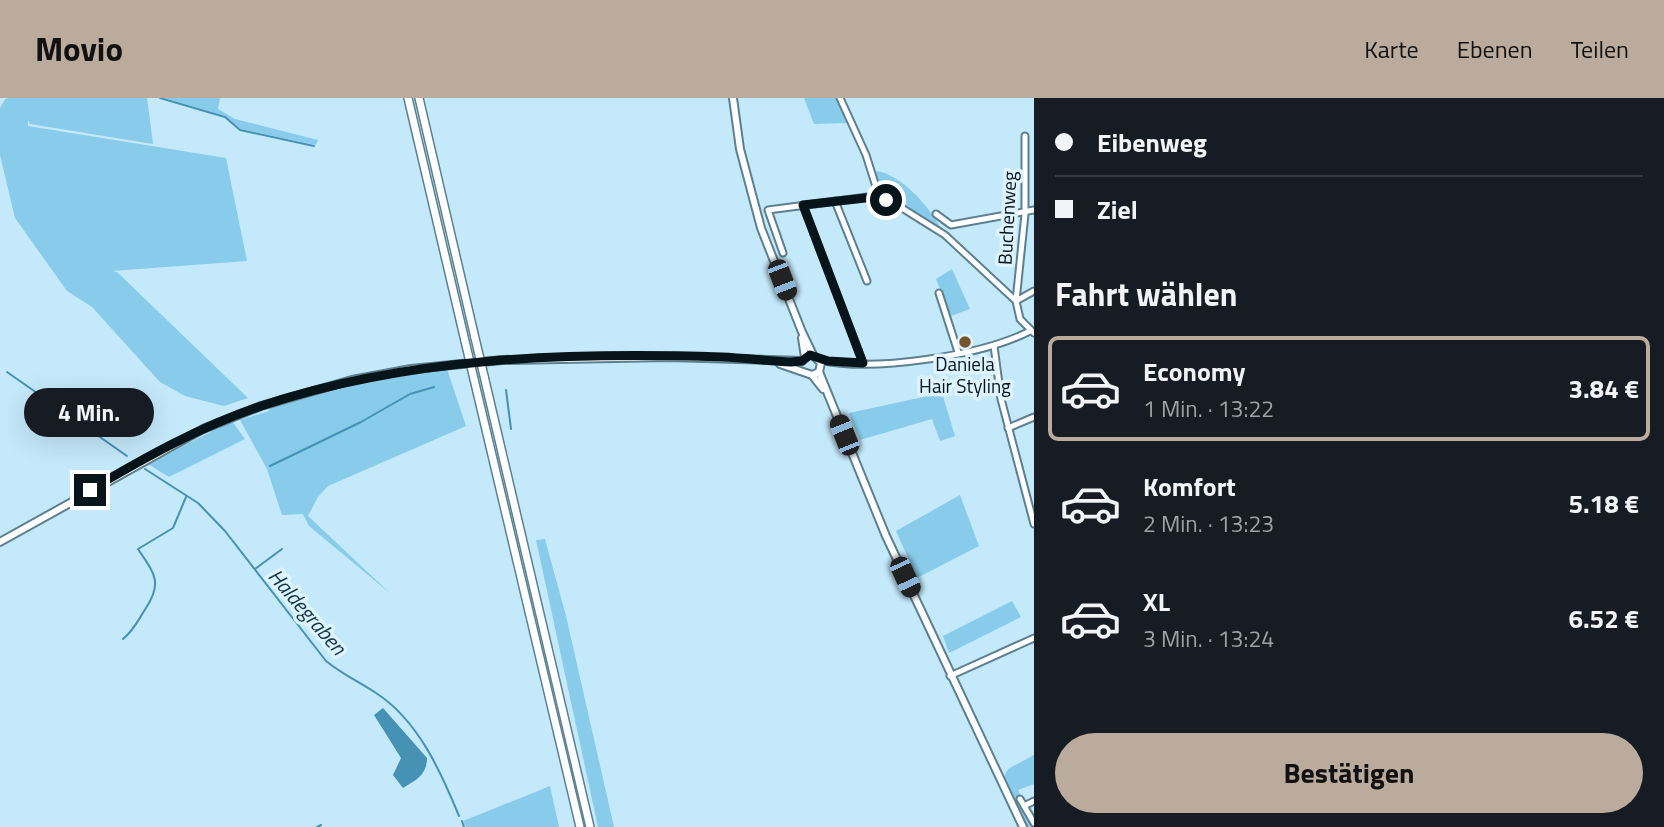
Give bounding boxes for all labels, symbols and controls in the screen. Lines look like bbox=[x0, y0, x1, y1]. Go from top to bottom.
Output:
text: Movio bbox=[35, 24, 123, 74]
text: Karte bbox=[1364, 31, 1419, 67]
text: Ebenen bbox=[1457, 31, 1533, 67]
text: Teilen bbox=[1571, 31, 1629, 67]
text: Eibenweg bbox=[1097, 123, 1207, 162]
street label: Buchenweg bbox=[990, 170, 1023, 266]
route start bbox=[870, 184, 902, 216]
text: Ziel bbox=[1097, 190, 1138, 229]
car bbox=[765, 257, 800, 303]
text: Fahrt wählen bbox=[1055, 270, 1238, 318]
marker: Daniela Hair Styling bbox=[957, 334, 973, 350]
place label: Daniela Hair Styling bbox=[919, 349, 1011, 400]
text: Economy bbox=[1143, 352, 1245, 391]
icon: car bbox=[1059, 357, 1122, 420]
text: 3.84 € bbox=[1568, 369, 1639, 408]
callout: 4 Min. bbox=[25, 388, 155, 438]
text: 1 Min. · 13:22 bbox=[1143, 391, 1274, 426]
text: 4 Min. bbox=[58, 395, 120, 430]
car bbox=[827, 412, 862, 458]
text: Komfort bbox=[1143, 467, 1236, 506]
icon: car bbox=[1059, 472, 1122, 535]
route end bbox=[74, 474, 106, 506]
text: 5.18 € bbox=[1568, 484, 1639, 523]
text: 2 Min. · 13:23 bbox=[1143, 506, 1274, 541]
car bbox=[887, 554, 924, 600]
water label: Haldegraben bbox=[261, 561, 355, 662]
text: XL bbox=[1143, 582, 1170, 621]
icon: car bbox=[1059, 587, 1122, 650]
text: 6.52 € bbox=[1568, 599, 1639, 638]
text: 3 Min. · 13:24 bbox=[1143, 621, 1274, 656]
button: Bestätigen bbox=[1055, 733, 1643, 813]

